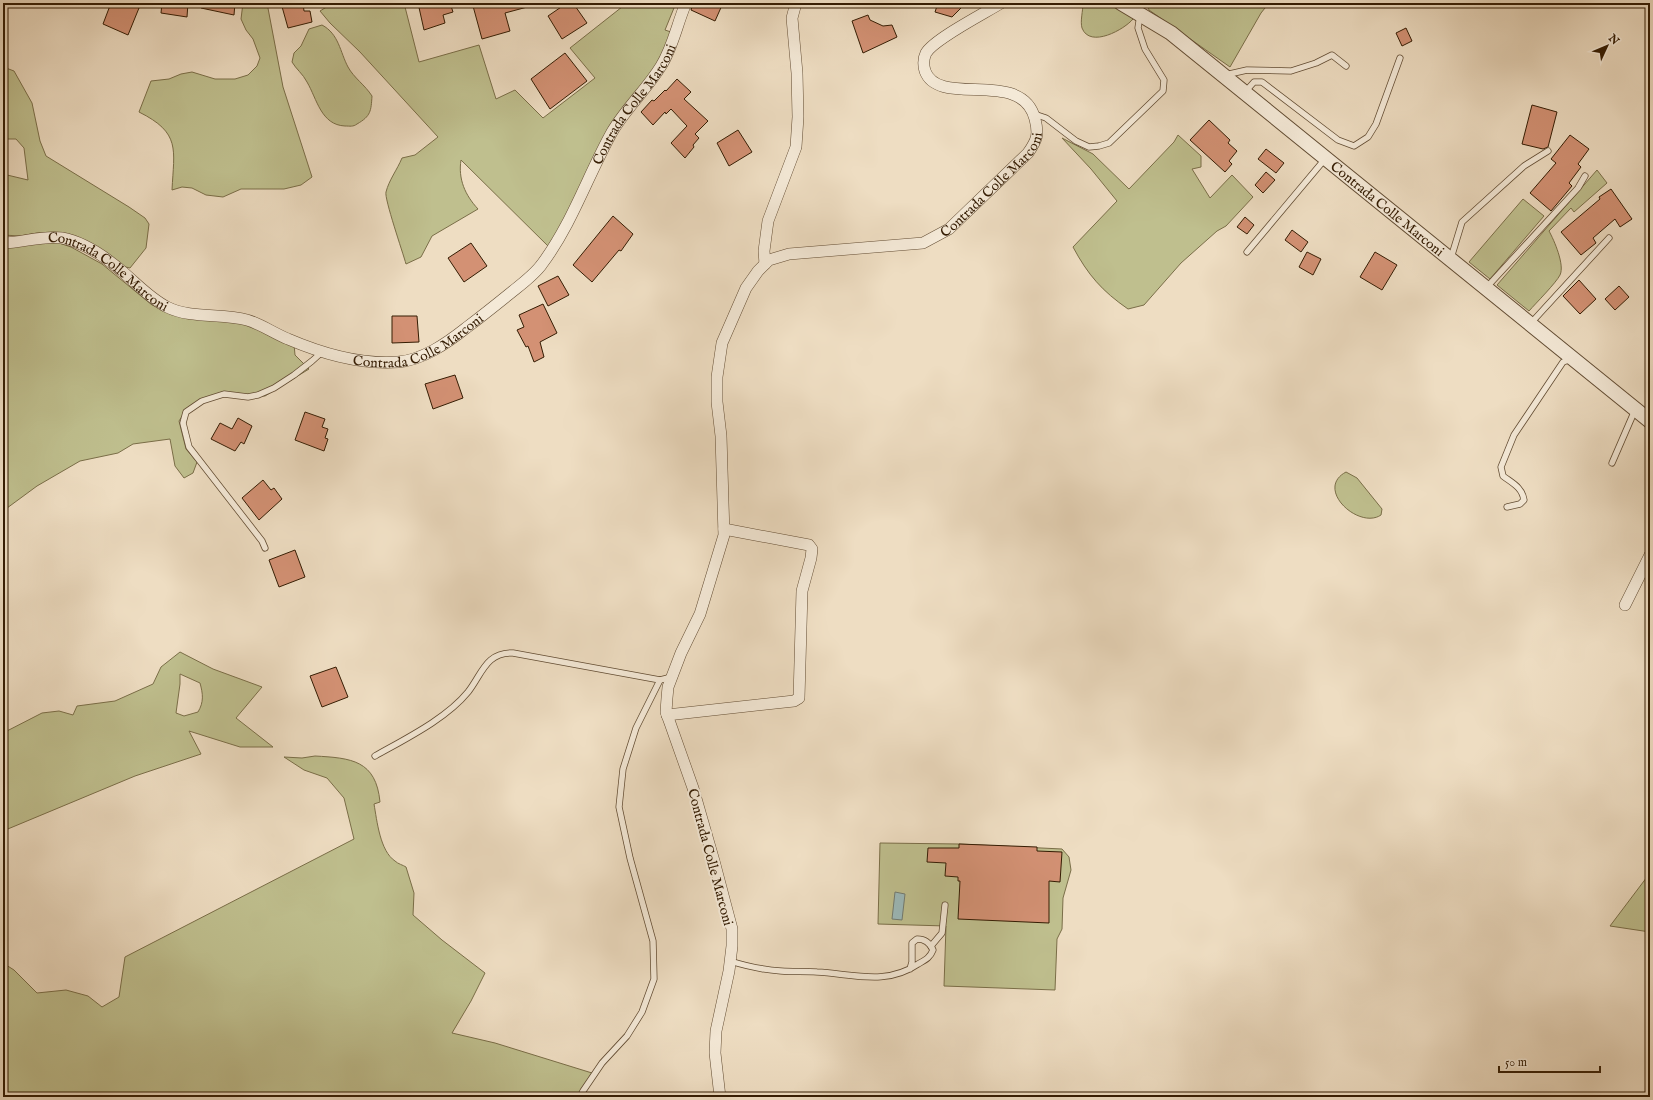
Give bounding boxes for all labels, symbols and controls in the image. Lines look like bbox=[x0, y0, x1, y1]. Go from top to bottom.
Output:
north arrow bbox=[1587, 26, 1627, 66]
text: N bbox=[1604, 31, 1622, 48]
street label: Contrada Colle Marconi bbox=[589, 42, 681, 168]
street label: Contrada Colle Marconi bbox=[937, 131, 1047, 242]
street label: Contrada Colle Marconi bbox=[1326, 158, 1448, 261]
street label: Contrada Colle Marconi bbox=[48, 229, 171, 316]
street label: Contrada Colle Marconi bbox=[352, 310, 488, 372]
street label: Contrada Colle Marconi bbox=[683, 787, 737, 928]
scale bar bbox=[1499, 1048, 1600, 1074]
text: 50 m bbox=[1505, 1055, 1527, 1070]

